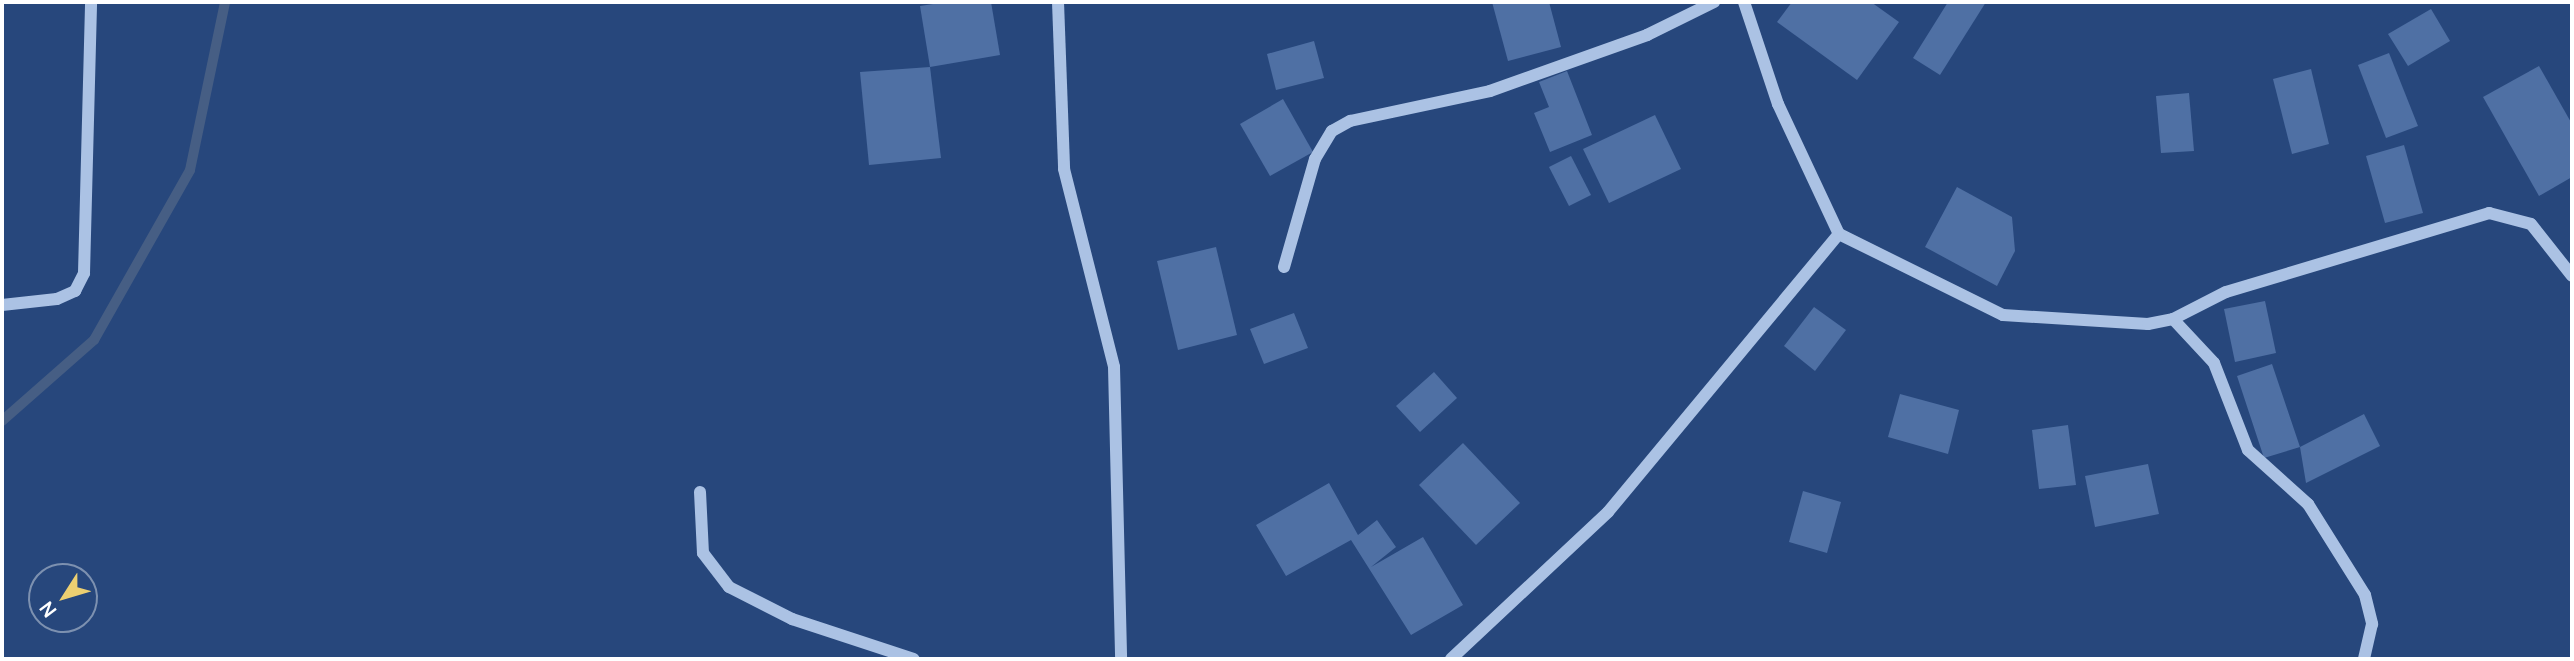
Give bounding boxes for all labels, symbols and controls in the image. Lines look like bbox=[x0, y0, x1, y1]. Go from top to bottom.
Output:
north arrow bbox=[28, 563, 98, 633]
text: N bbox=[33, 596, 62, 623]

